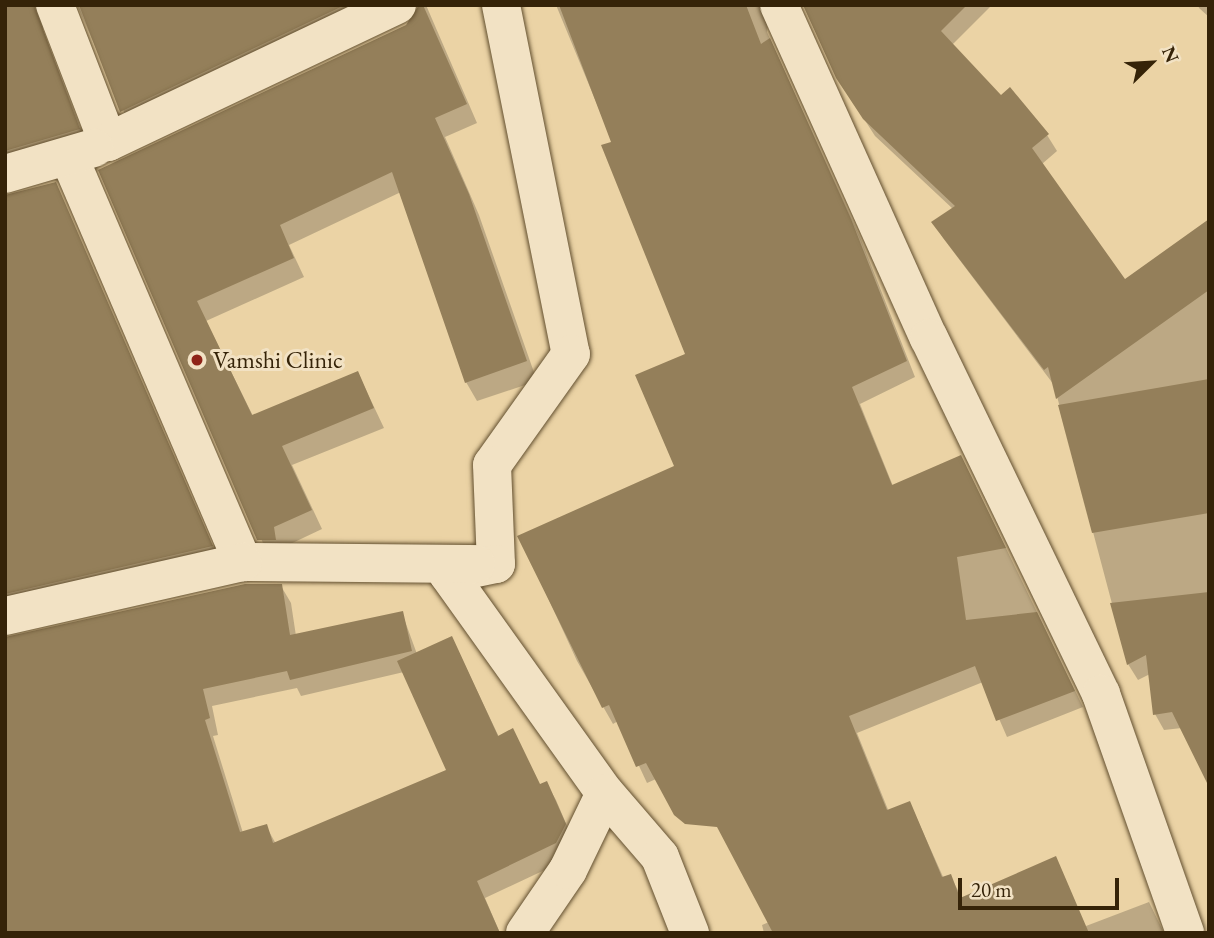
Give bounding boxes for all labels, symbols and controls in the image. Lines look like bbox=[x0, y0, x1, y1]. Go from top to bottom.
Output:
north arrow bbox=[1116, 28, 1186, 98]
text: N bbox=[1156, 42, 1185, 66]
place label: Vamshi Clinic bbox=[213, 346, 343, 374]
marker: Vamshi Clinic bbox=[187, 350, 207, 370]
scale bar bbox=[962, 864, 1123, 908]
text: 20 m bbox=[971, 876, 1012, 903]

